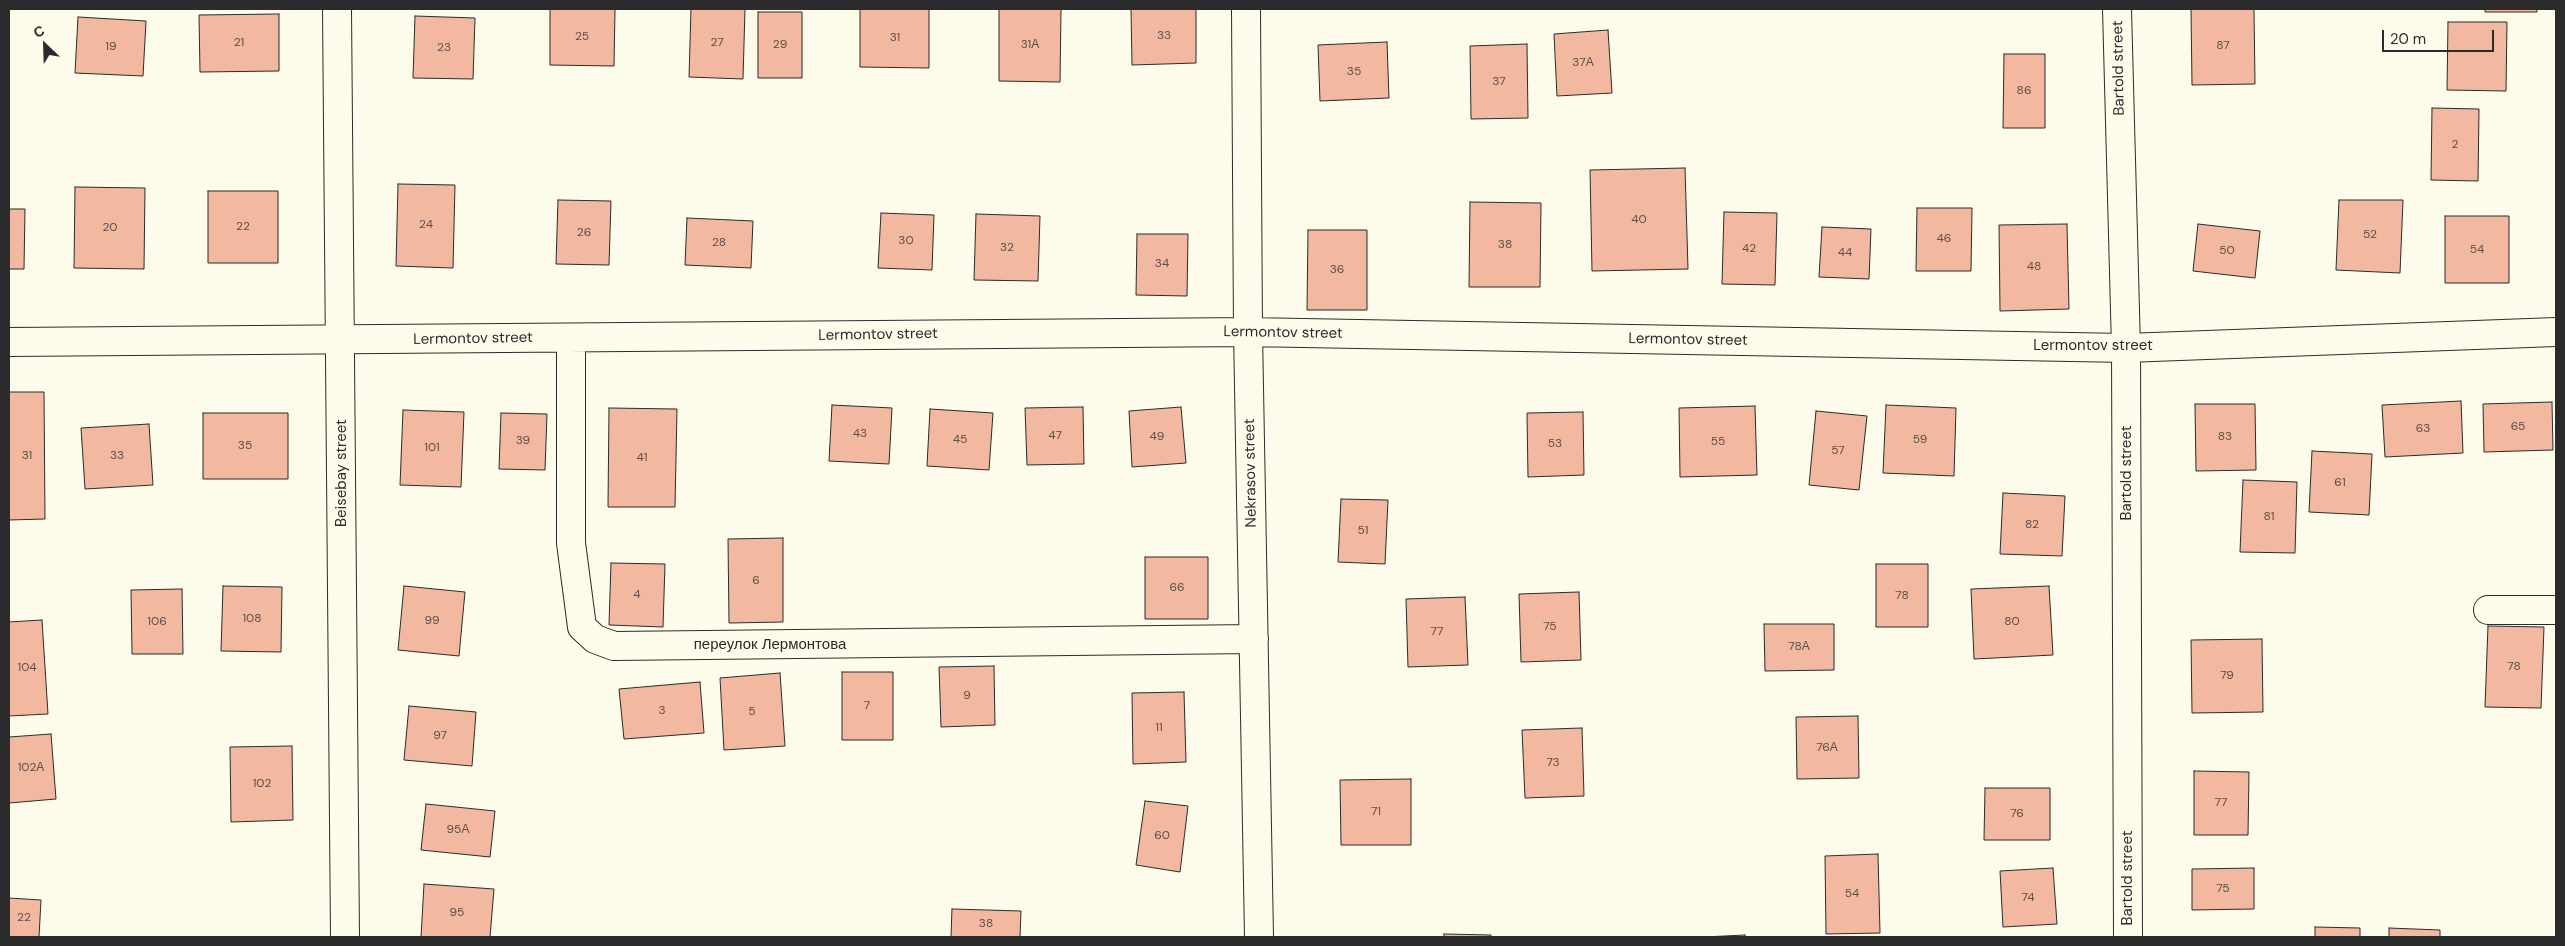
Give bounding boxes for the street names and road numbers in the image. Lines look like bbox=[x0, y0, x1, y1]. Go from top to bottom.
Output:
street label: Bartold street bbox=[2109, 20, 2129, 116]
street label: Lermontov street bbox=[1223, 323, 1343, 343]
street label: Lermontov street bbox=[818, 325, 938, 345]
street label: Lermontov street bbox=[413, 329, 533, 349]
street label: Lermontov street bbox=[1628, 330, 1748, 350]
street label: Lermontov street bbox=[2033, 337, 2153, 355]
street label: Nekrasov street bbox=[1241, 418, 1261, 528]
street label: Beisebay street bbox=[333, 419, 351, 527]
street label: Bartold street bbox=[2118, 425, 2136, 521]
street label: переулок Лермонтова bbox=[694, 636, 846, 654]
street label: Bartold street bbox=[2119, 830, 2137, 926]

